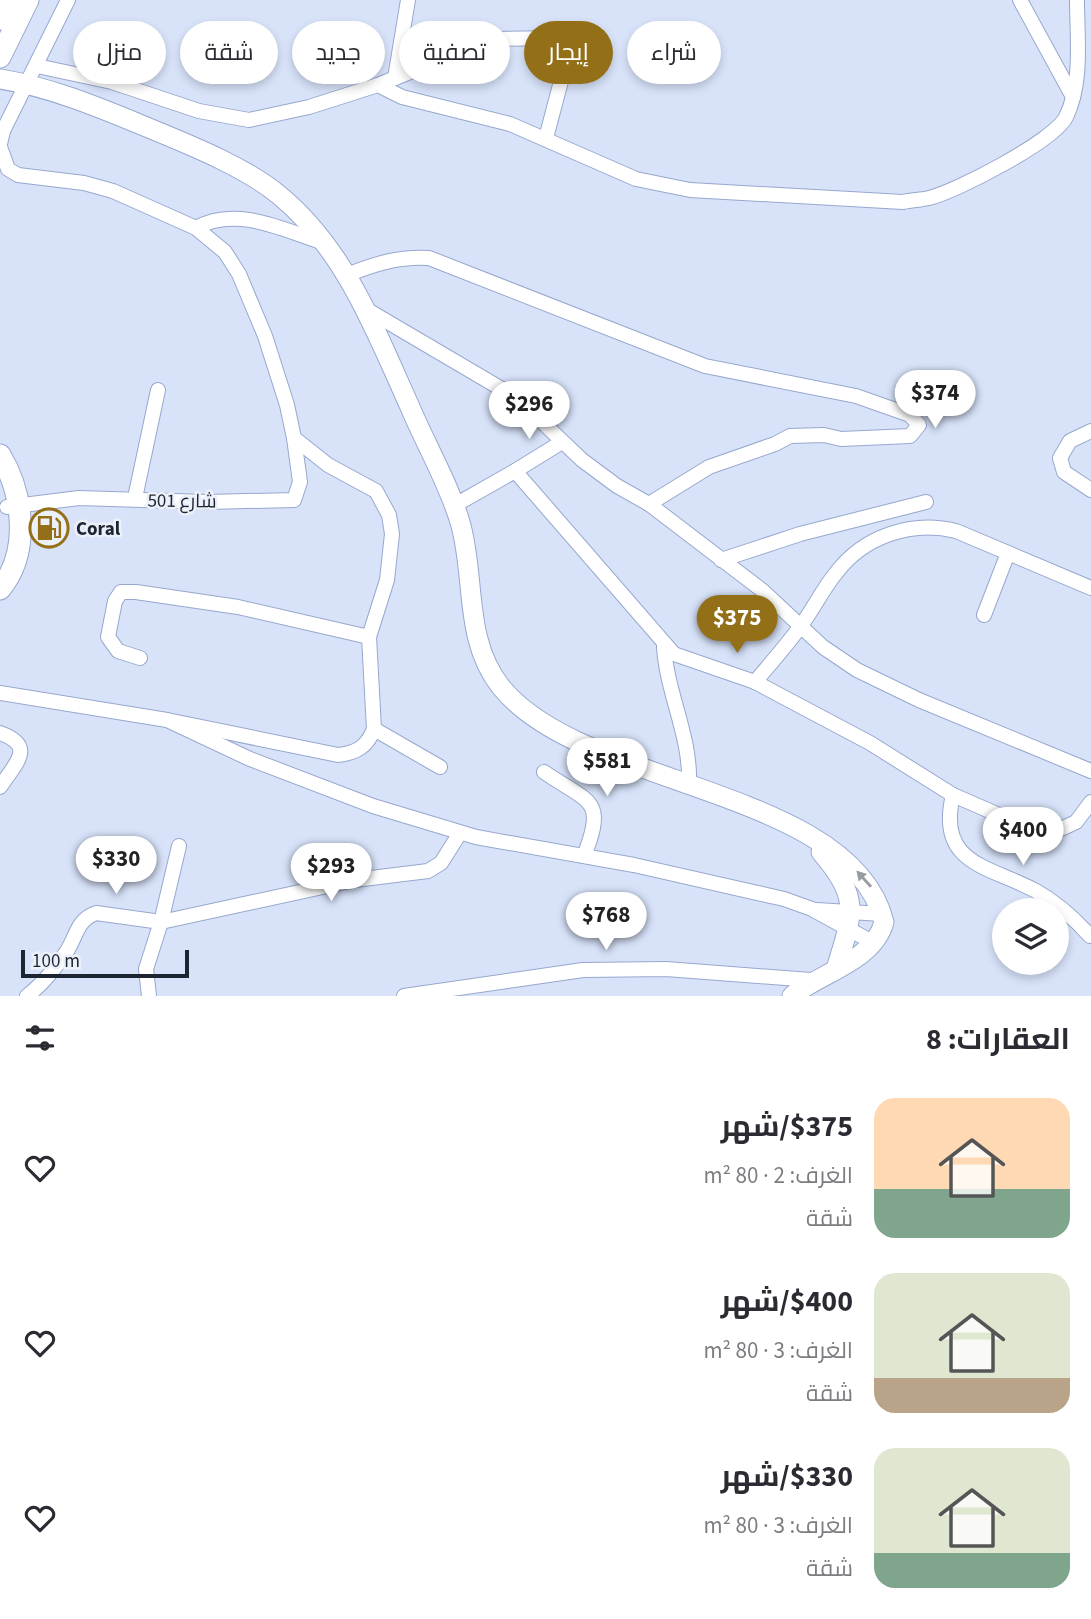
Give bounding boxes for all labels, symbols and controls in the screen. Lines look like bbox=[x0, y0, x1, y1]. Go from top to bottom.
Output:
chip: منزل bbox=[73, 21, 166, 84]
chip: شقة bbox=[180, 21, 278, 84]
chip: جديد bbox=[292, 21, 385, 84]
chip: تصفية bbox=[399, 21, 510, 84]
chip: إيجار bbox=[524, 21, 613, 84]
chip: شراء bbox=[627, 21, 721, 84]
pin: $374 bbox=[894, 370, 976, 430]
text: $374 bbox=[911, 376, 959, 409]
pin: $296 bbox=[488, 382, 570, 441]
text: $296 bbox=[505, 387, 553, 420]
street label: شارع 501 bbox=[147, 487, 217, 516]
fuel station icon: Coral bbox=[28, 507, 70, 549]
place label: Coral bbox=[76, 516, 121, 543]
pin: $375 bbox=[696, 596, 778, 655]
text: $375 bbox=[713, 601, 761, 634]
pin: $581 bbox=[566, 738, 648, 798]
text: $581 bbox=[583, 744, 631, 777]
pin: $400 bbox=[982, 808, 1064, 867]
text: $400 bbox=[999, 813, 1047, 846]
pin: $330 bbox=[75, 836, 157, 896]
text: $330 bbox=[92, 842, 140, 875]
pin: $293 bbox=[290, 844, 372, 903]
text: $293 bbox=[307, 849, 355, 882]
one-way arrow bbox=[857, 871, 873, 888]
pin: $768 bbox=[565, 892, 647, 952]
text: $768 bbox=[582, 898, 630, 931]
map controls bbox=[992, 898, 1069, 975]
button: layers bbox=[992, 898, 1069, 975]
scale bar bbox=[21, 947, 189, 979]
text: 100 m bbox=[32, 948, 80, 975]
text: العقارات: 8 bbox=[926, 1018, 1070, 1061]
icon: filters bbox=[21, 1019, 59, 1057]
text: $375/شهر bbox=[721, 1105, 853, 1148]
icon: home bbox=[930, 1126, 1014, 1210]
icon: heart bbox=[21, 1149, 59, 1187]
text: الغرف: 2 · 80 m² bbox=[703, 1159, 853, 1192]
text: شقة bbox=[806, 1202, 853, 1235]
text: $400/شهر bbox=[721, 1280, 853, 1323]
icon: home bbox=[930, 1301, 1014, 1385]
icon: heart bbox=[21, 1324, 59, 1362]
text: الغرف: 3 · 80 m² bbox=[703, 1334, 853, 1367]
text: شقة bbox=[806, 1377, 853, 1410]
text: $330/شهر bbox=[721, 1455, 853, 1498]
icon: home bbox=[930, 1476, 1014, 1560]
icon: heart bbox=[21, 1499, 59, 1537]
text: الغرف: 3 · 80 m² bbox=[703, 1509, 853, 1542]
text: شقة bbox=[806, 1552, 853, 1585]

